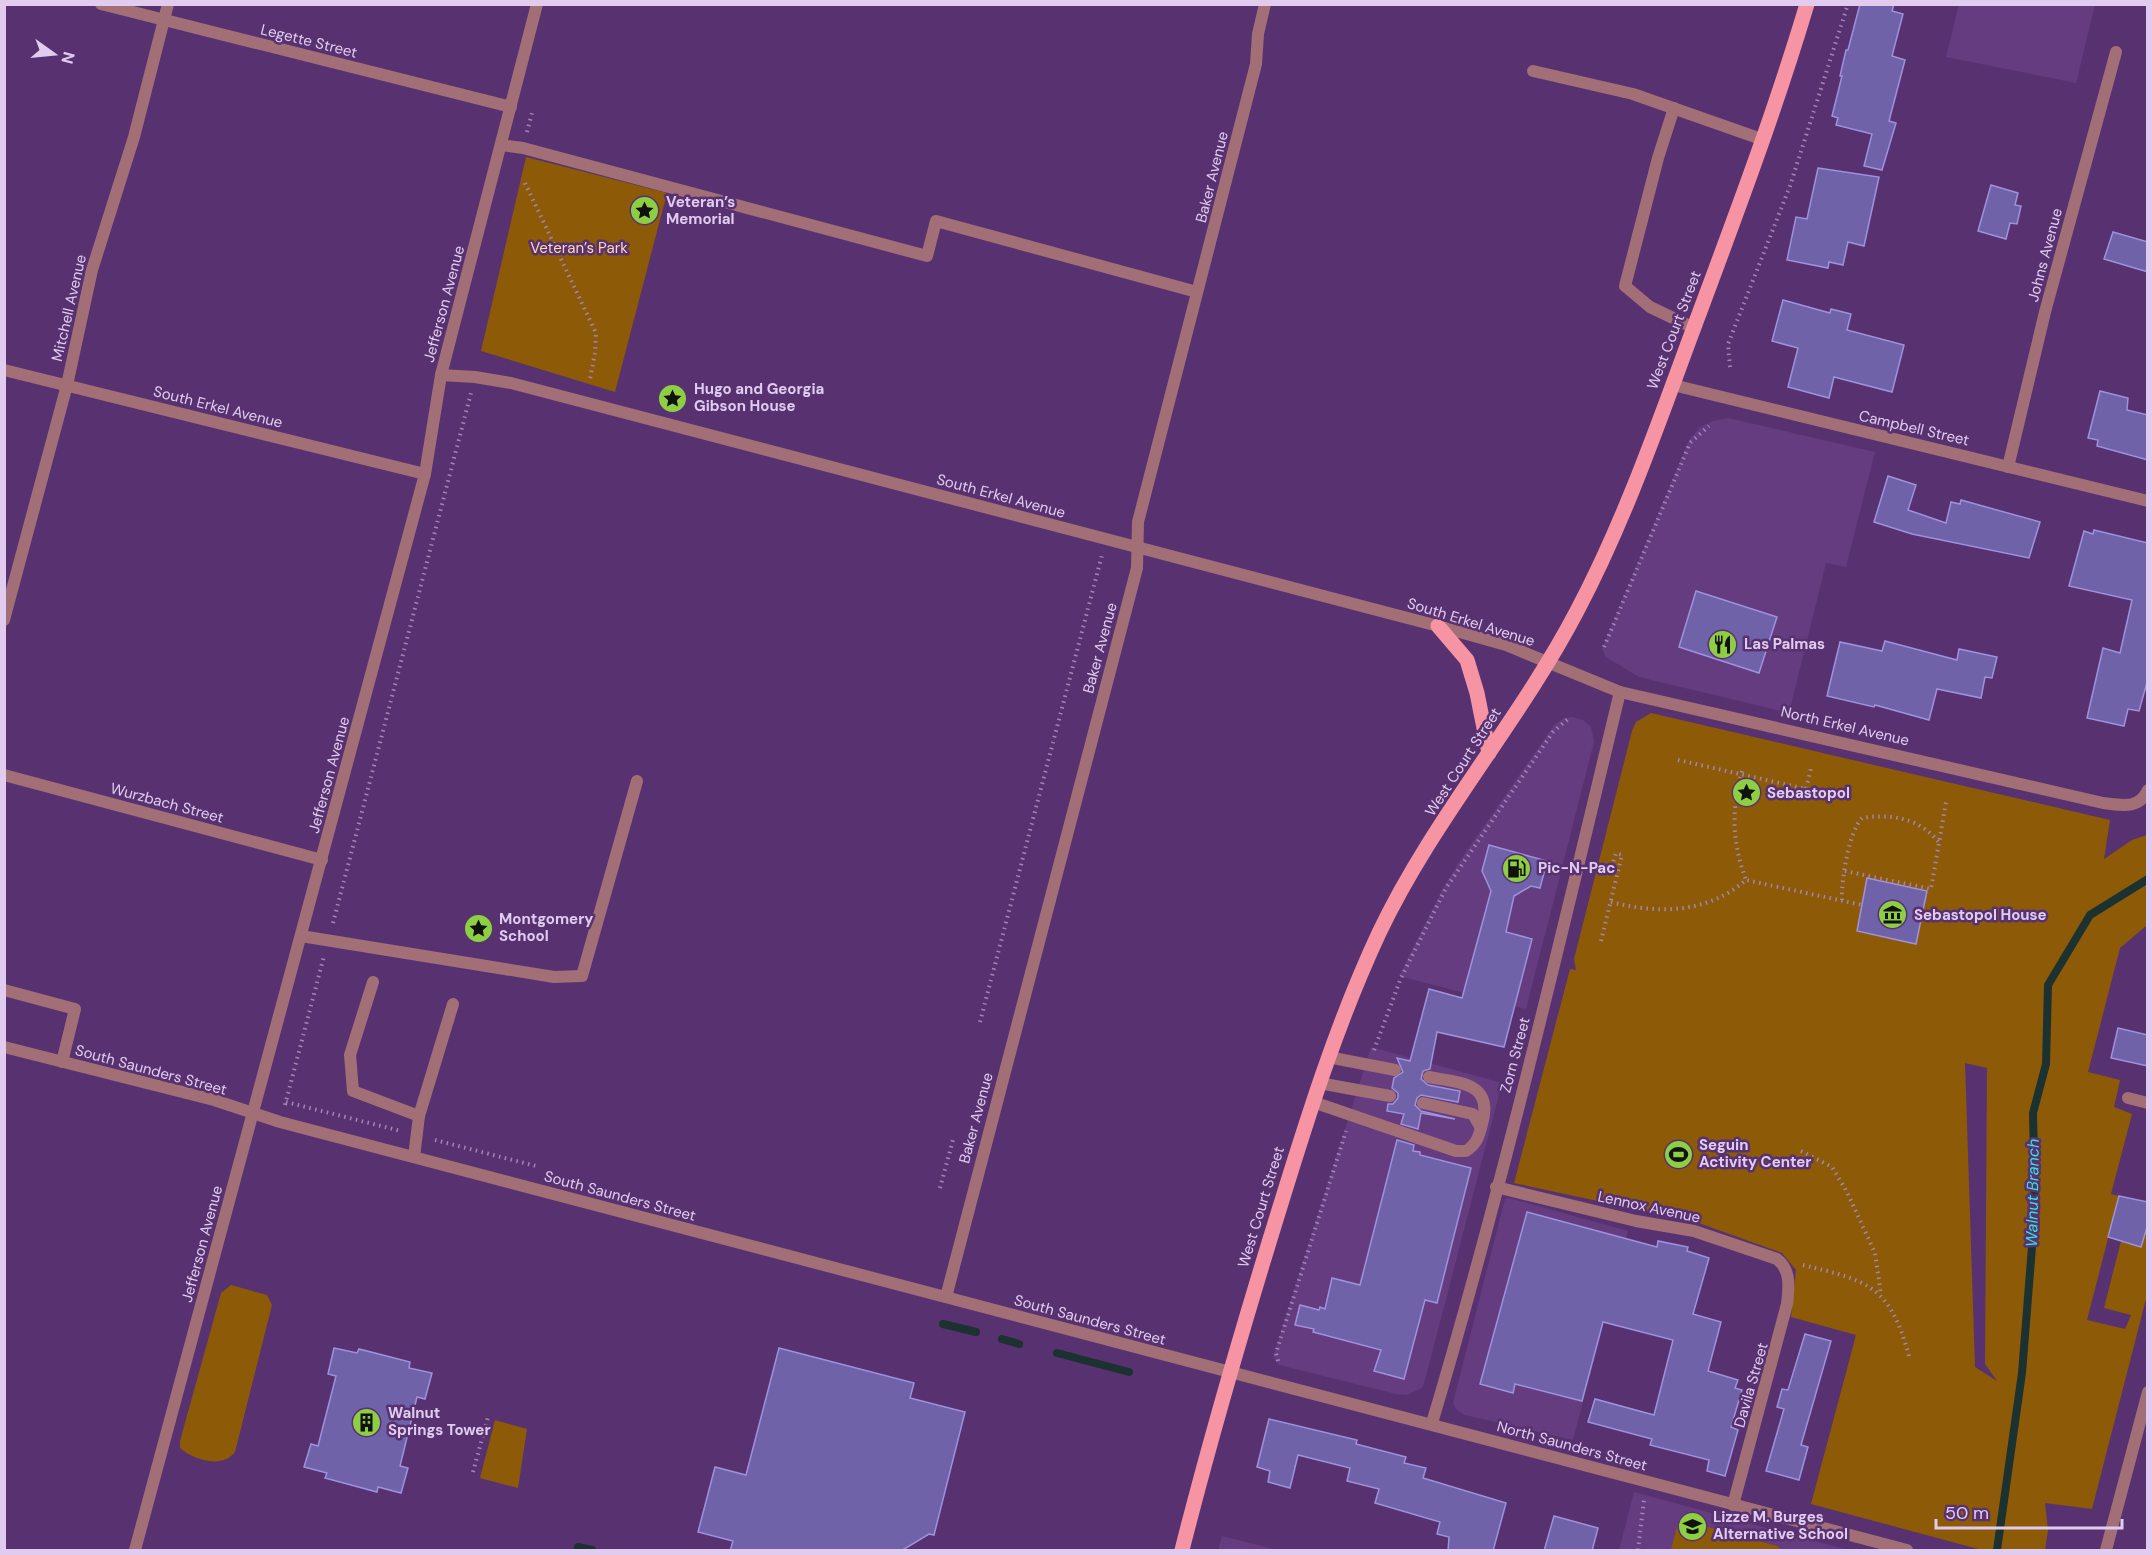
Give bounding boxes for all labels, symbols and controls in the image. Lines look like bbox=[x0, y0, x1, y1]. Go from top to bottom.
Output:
street label: Legette Street bbox=[259, 19, 360, 63]
north arrow bbox=[24, 24, 84, 84]
text: N bbox=[56, 49, 80, 66]
street label: Baker Avenue bbox=[1191, 129, 1233, 225]
place label: Veteran’s Memorial bbox=[666, 192, 735, 229]
place icon: Veteran’s Memorial bbox=[629, 195, 661, 227]
street label: Johns Avenue bbox=[2023, 206, 2067, 304]
park label: Veteran’s Park bbox=[530, 238, 628, 258]
street label: Jefferson Avenue bbox=[419, 243, 469, 365]
street label: Mitchell Avenue bbox=[47, 253, 91, 363]
street label: West Court Street bbox=[1642, 268, 1706, 392]
place label: Hugo and Georgia Gibson House bbox=[694, 379, 824, 416]
street label: South Erkel Avenue bbox=[151, 381, 285, 433]
place icon: Hugo and Georgia Gibson House bbox=[657, 382, 689, 414]
street label: Campbell Street bbox=[1857, 406, 1971, 450]
street label: South Erkel Avenue bbox=[934, 469, 1068, 523]
street label: South Erkel Avenue bbox=[1405, 593, 1537, 651]
street label: Baker Avenue bbox=[1078, 600, 1122, 696]
restaurant icon: Las Palmas bbox=[1707, 628, 1739, 660]
place label: Las Palmas bbox=[1744, 634, 1825, 654]
street label: North Erkel Avenue bbox=[1779, 702, 1911, 750]
street label: West Court Street bbox=[1420, 704, 1506, 820]
street label: Jefferson Avenue bbox=[304, 714, 354, 836]
place icon: Sebastopol bbox=[1730, 777, 1762, 809]
street label: Wurzbach Street bbox=[108, 778, 226, 828]
place label: Sebastopol bbox=[1767, 783, 1850, 803]
fuel station icon: Pic-N-Pac bbox=[1501, 852, 1533, 884]
place label: Pic-N-Pac bbox=[1538, 858, 1615, 878]
museum icon: Sebastopol House bbox=[1877, 899, 1909, 931]
place label: Sebastopol House bbox=[1914, 905, 2047, 925]
place label: Montgomery School bbox=[499, 909, 593, 946]
place icon: Montgomery School bbox=[462, 912, 494, 944]
street label: Zorn Street bbox=[1495, 1015, 1535, 1095]
street label: South Saunders Street bbox=[73, 1040, 229, 1100]
street label: Baker Avenue bbox=[954, 1070, 998, 1166]
place label: Seguin Activity Center bbox=[1699, 1135, 1811, 1172]
sports icon: Seguin Activity Center bbox=[1662, 1138, 1694, 1170]
water label: Walnut Branch bbox=[2021, 1139, 2044, 1247]
street label: West Court Street bbox=[1233, 1144, 1289, 1270]
street label: South Saunders Street bbox=[542, 1166, 698, 1226]
street label: Jefferson Avenue bbox=[177, 1183, 227, 1305]
street label: Lennox Avenue bbox=[1596, 1186, 1702, 1228]
street label: South Saunders Street bbox=[1012, 1290, 1168, 1350]
street label: Davila Street bbox=[1729, 1340, 1773, 1430]
place label: Walnut Springs Tower bbox=[388, 1403, 491, 1440]
building icon: Walnut Springs Tower bbox=[351, 1406, 383, 1438]
street label: North Saunders Street bbox=[1495, 1416, 1649, 1476]
scale bar bbox=[1936, 1492, 2122, 1530]
text: 50 m bbox=[1945, 1501, 1989, 1525]
place label: Lizze M. Burges Alternative School bbox=[1713, 1507, 1848, 1544]
school or university icon: Lizze M. Burges Alternative School bbox=[1676, 1510, 1708, 1542]

